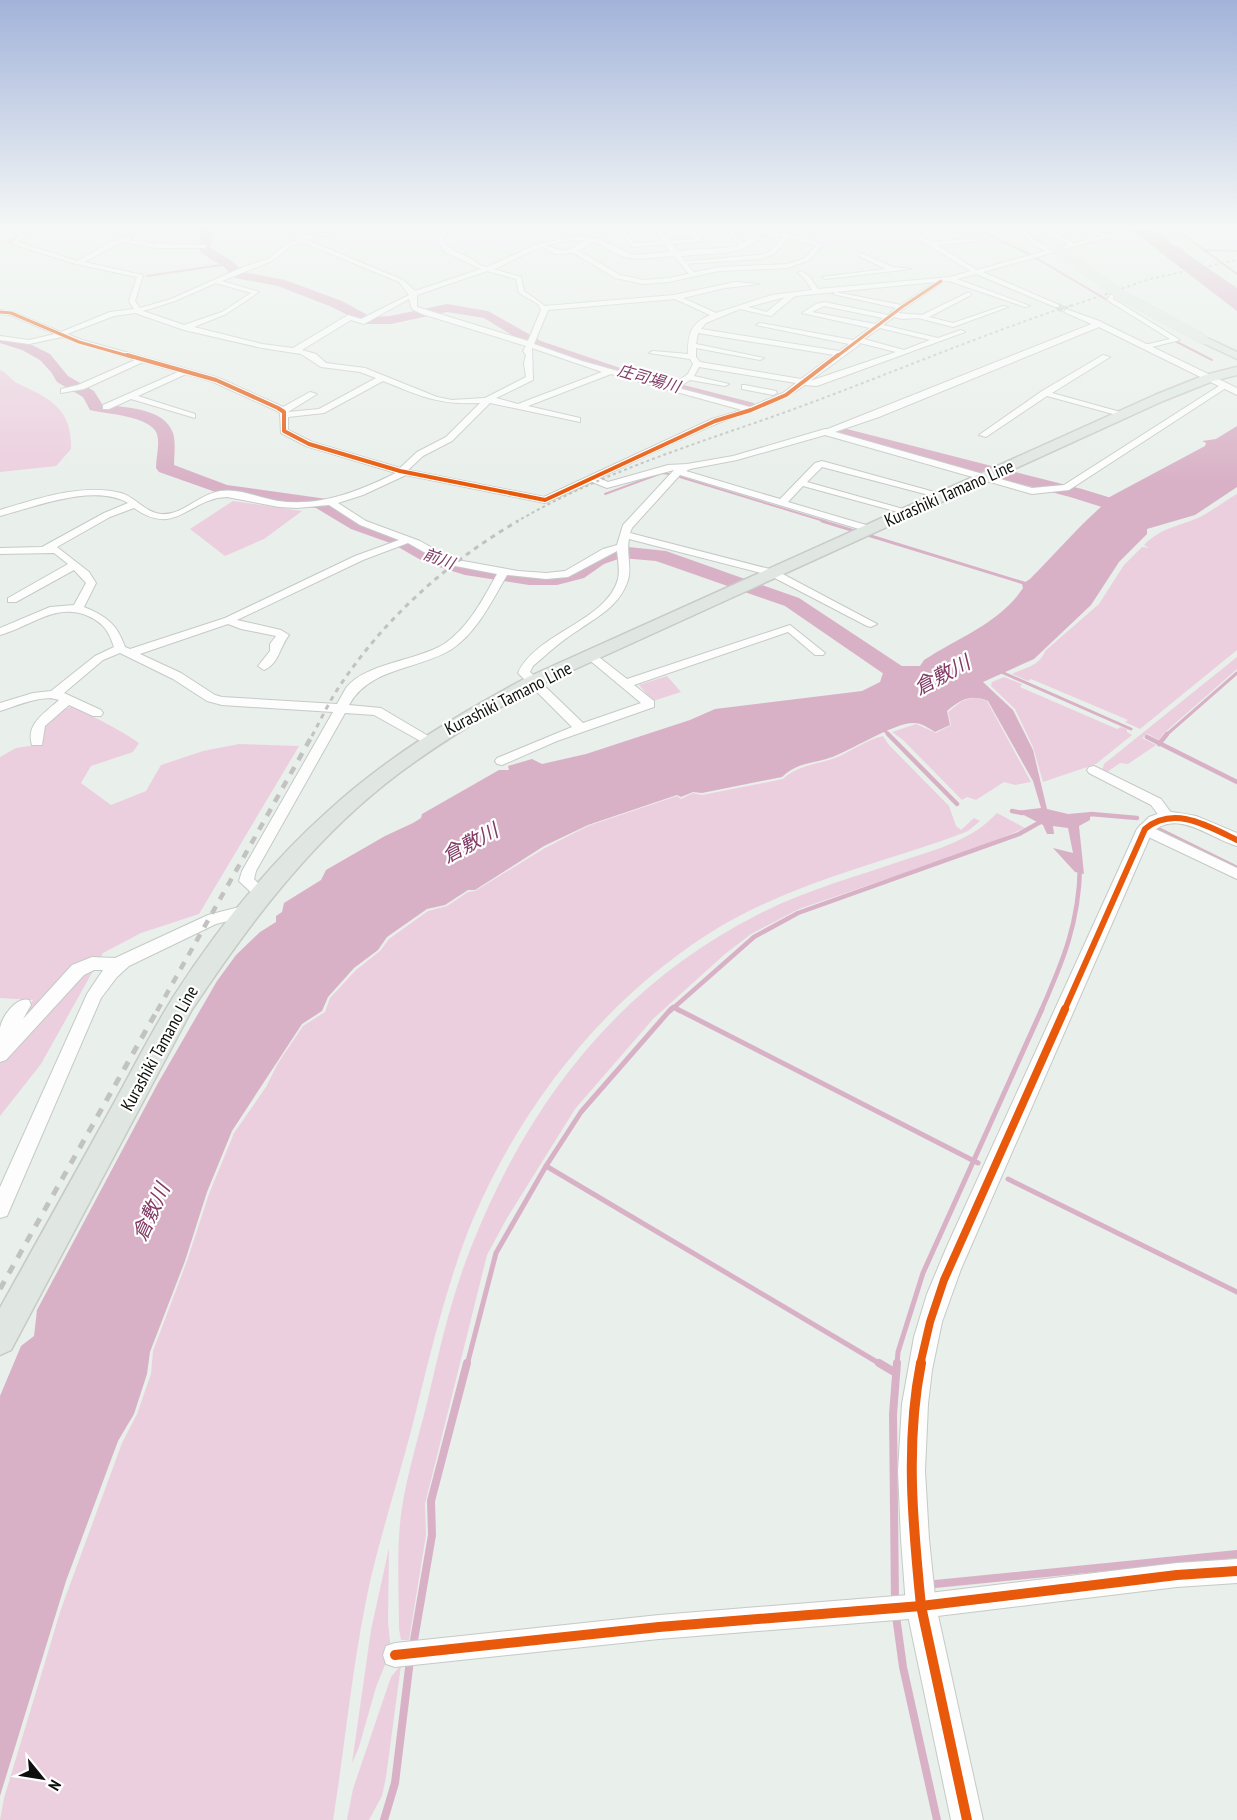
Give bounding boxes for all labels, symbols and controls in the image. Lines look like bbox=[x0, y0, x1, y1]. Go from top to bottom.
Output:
water label: 庄司場川 bbox=[615, 360, 684, 397]
street label: Kurashiki Tamano Line bbox=[881, 454, 1017, 532]
water label: 前川 bbox=[421, 543, 459, 574]
water label: 倉敷川 bbox=[909, 648, 976, 701]
street label: Kurashiki Tamano Line bbox=[441, 656, 575, 740]
water label: 倉敷川 bbox=[437, 816, 504, 869]
street label: Kurashiki Tamano Line bbox=[115, 981, 203, 1115]
water label: 倉敷川 bbox=[127, 1178, 176, 1245]
north arrow bbox=[12, 1748, 72, 1808]
text: N bbox=[44, 1777, 66, 1794]

